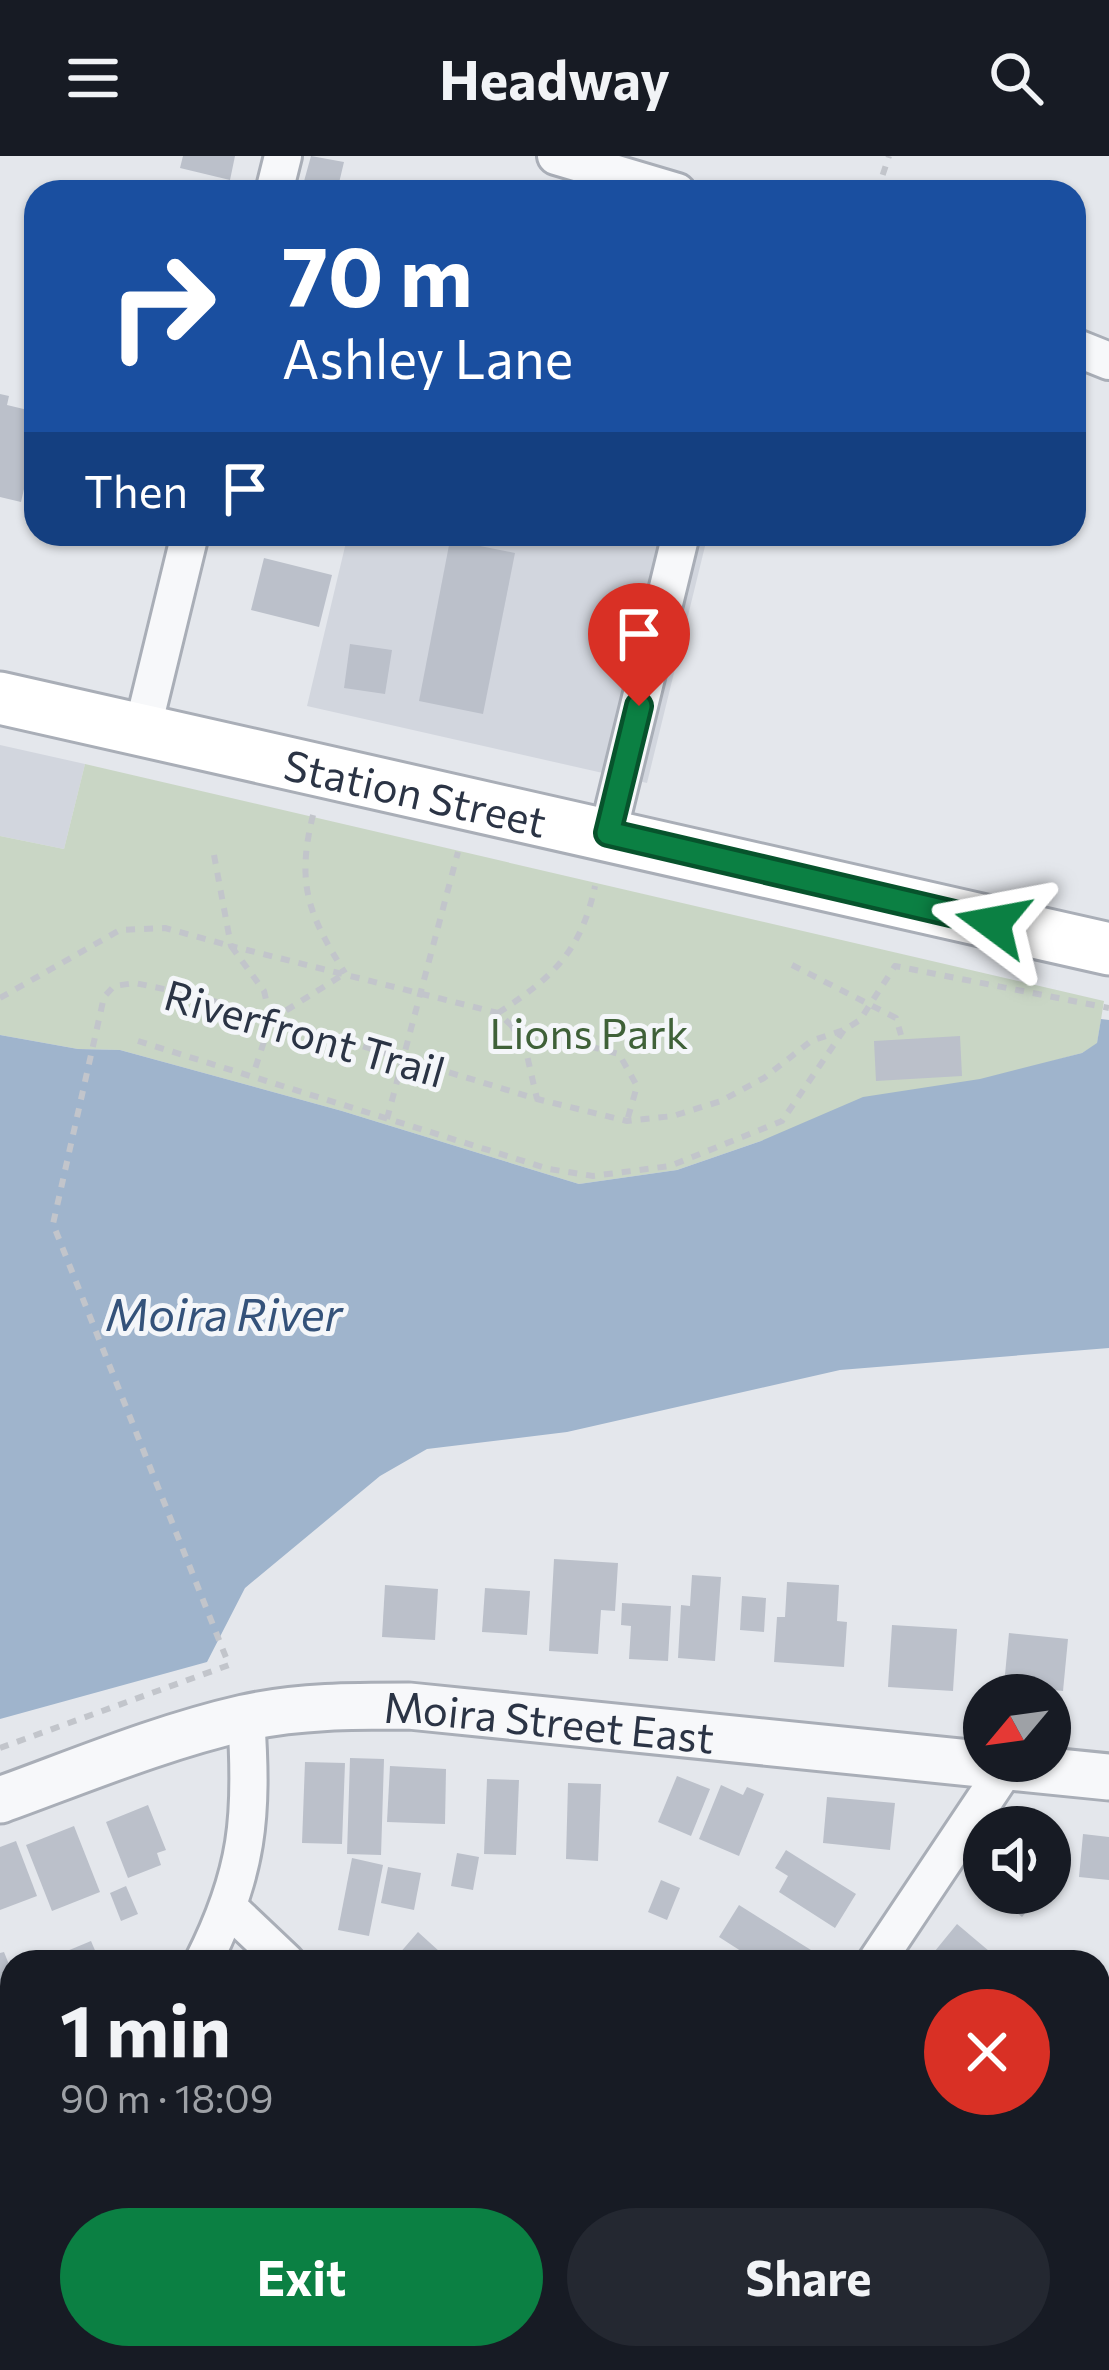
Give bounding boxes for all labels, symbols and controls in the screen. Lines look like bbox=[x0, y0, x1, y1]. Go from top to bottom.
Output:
icon: menu bbox=[60, 45, 126, 111]
text: Headway bbox=[439, 45, 670, 111]
icon: search bbox=[983, 45, 1049, 111]
text: 70 m bbox=[282, 222, 473, 324]
icon: right bbox=[84, 228, 240, 384]
text: Ashley Lane bbox=[282, 324, 573, 390]
icon: arrive bbox=[212, 456, 278, 522]
text: Then bbox=[84, 462, 188, 517]
pin bbox=[588, 583, 690, 706]
icon: arrive bbox=[606, 601, 672, 667]
street label: Station Street bbox=[279, 737, 552, 847]
position arrow bbox=[930, 860, 1056, 986]
street label: Riverfront Trail bbox=[159, 967, 451, 1097]
park label: Lions Park bbox=[489, 1006, 689, 1058]
water label: Moira River bbox=[105, 1285, 345, 1340]
north arrow bbox=[963, 1674, 1071, 1782]
map controls bbox=[963, 1674, 1071, 1914]
street label: Moira Street East bbox=[383, 1680, 717, 1763]
button: sound bbox=[963, 1806, 1071, 1914]
text: 1 min bbox=[60, 1984, 231, 2072]
button: close bbox=[924, 1989, 1050, 2115]
text: 90 m · 18:09 bbox=[60, 2073, 273, 2121]
button: Exit bbox=[60, 2208, 543, 2346]
button: Share bbox=[567, 2208, 1050, 2346]

